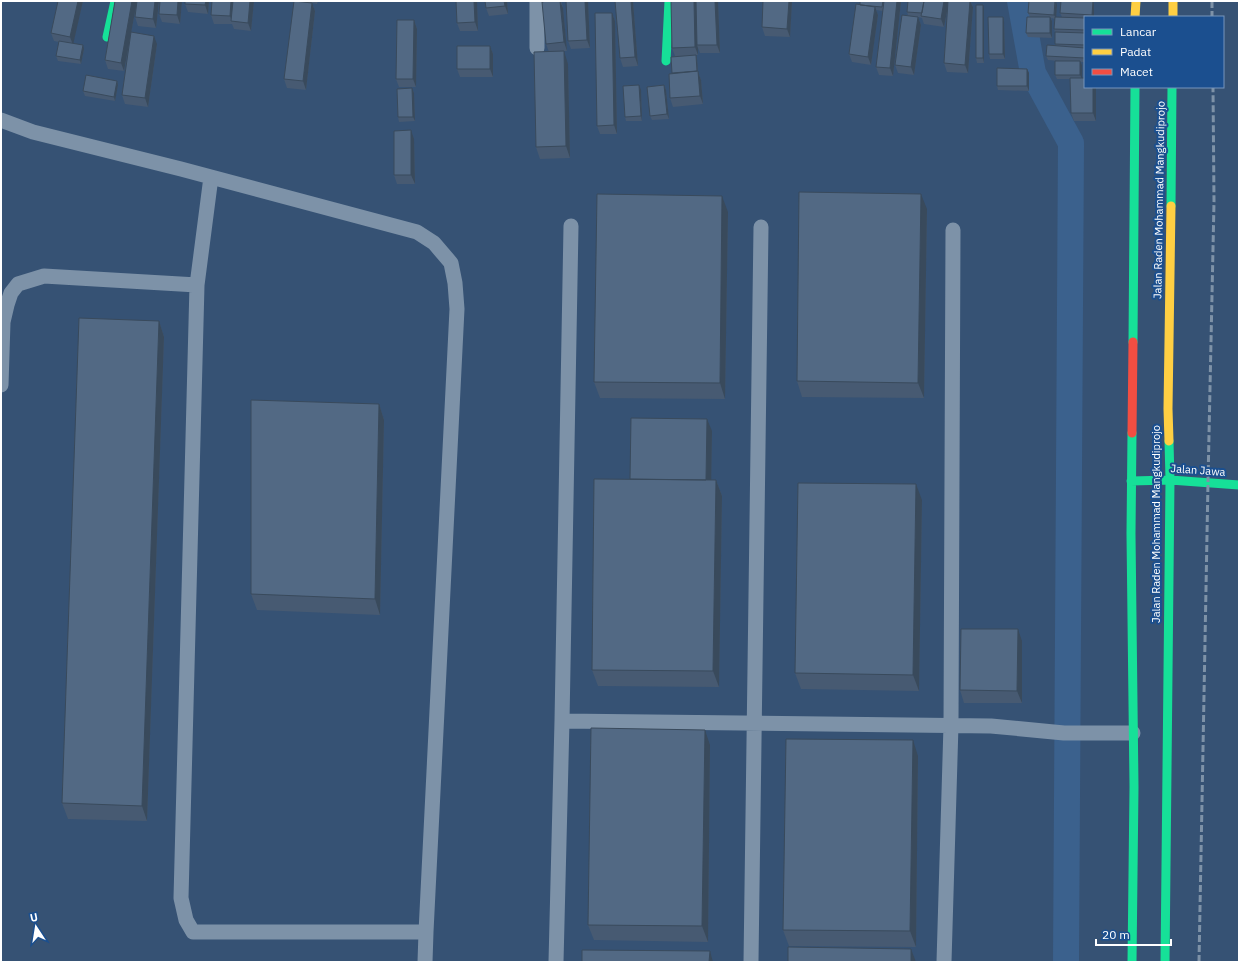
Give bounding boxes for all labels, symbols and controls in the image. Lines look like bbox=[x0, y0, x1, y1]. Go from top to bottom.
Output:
legend bbox=[1084, 16, 1224, 88]
text: Lancar bbox=[1120, 24, 1157, 39]
text: Padat bbox=[1120, 44, 1151, 59]
text: Macet bbox=[1120, 64, 1153, 79]
street label: Jalan Raden Mohammad Mangkudiprojo bbox=[1150, 101, 1168, 299]
street label: Jalan Raden Mohammad Mangkudiprojo bbox=[1149, 425, 1163, 623]
street label: Jalan Jawa bbox=[1170, 461, 1226, 479]
north arrow bbox=[16, 907, 56, 947]
text: U bbox=[29, 910, 39, 925]
scale bar bbox=[1096, 921, 1171, 947]
text: 20 m bbox=[1102, 927, 1130, 942]

